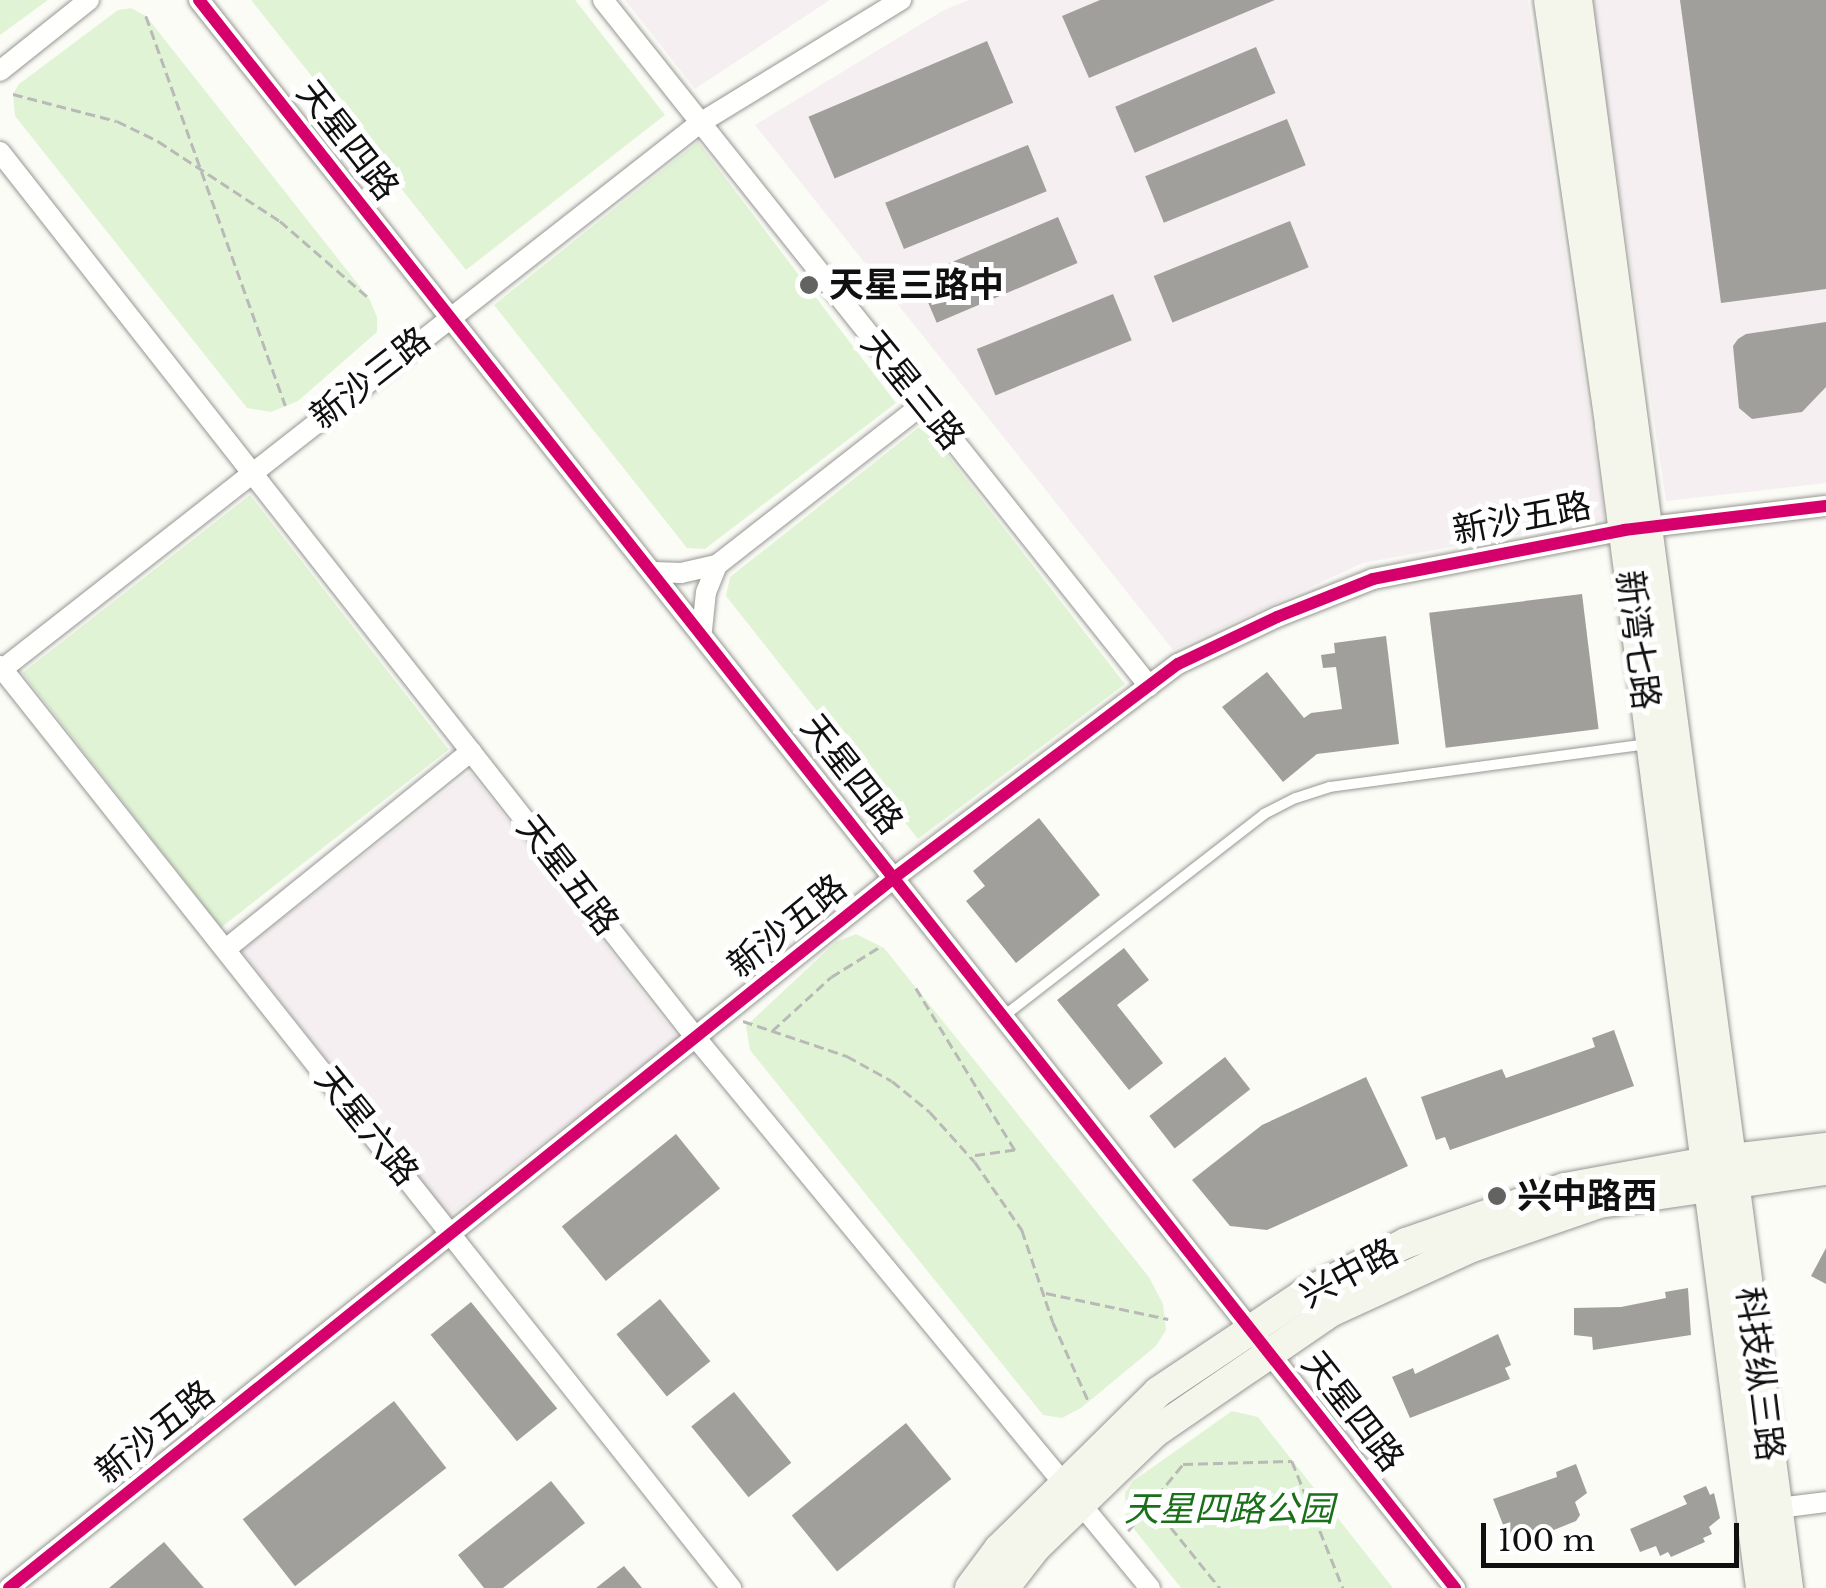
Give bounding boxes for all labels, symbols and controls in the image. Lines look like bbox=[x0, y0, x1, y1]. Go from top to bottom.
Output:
street label: 天星四路 bbox=[288, 72, 408, 208]
place label: 天星三路中 bbox=[829, 264, 1004, 306]
marker: 天星三路中 bbox=[798, 274, 820, 296]
street label: 新沙三路 bbox=[302, 318, 438, 438]
street label: 天星三路 bbox=[853, 322, 973, 458]
street label: 新沙五路 bbox=[1449, 484, 1595, 552]
street label: 新湾七路 bbox=[1609, 568, 1667, 712]
street label: 天星四路 bbox=[792, 706, 912, 842]
street label: 天星五路 bbox=[508, 807, 628, 943]
street label: 新沙五路 bbox=[719, 866, 855, 986]
street label: 天星六路 bbox=[307, 1058, 427, 1194]
place label: 兴中路西 bbox=[1517, 1175, 1657, 1217]
marker: 兴中路西 bbox=[1486, 1185, 1508, 1207]
street label: 兴中路 bbox=[1293, 1230, 1405, 1316]
street label: 科技纵三路 bbox=[1728, 1285, 1792, 1463]
street label: 天星四路 bbox=[1293, 1343, 1413, 1479]
street label: 新沙五路 bbox=[87, 1372, 223, 1492]
park label: 天星四路公园 bbox=[1124, 1488, 1334, 1530]
scale bar bbox=[1486, 1503, 1744, 1565]
text: 100 m bbox=[1498, 1522, 1595, 1559]

